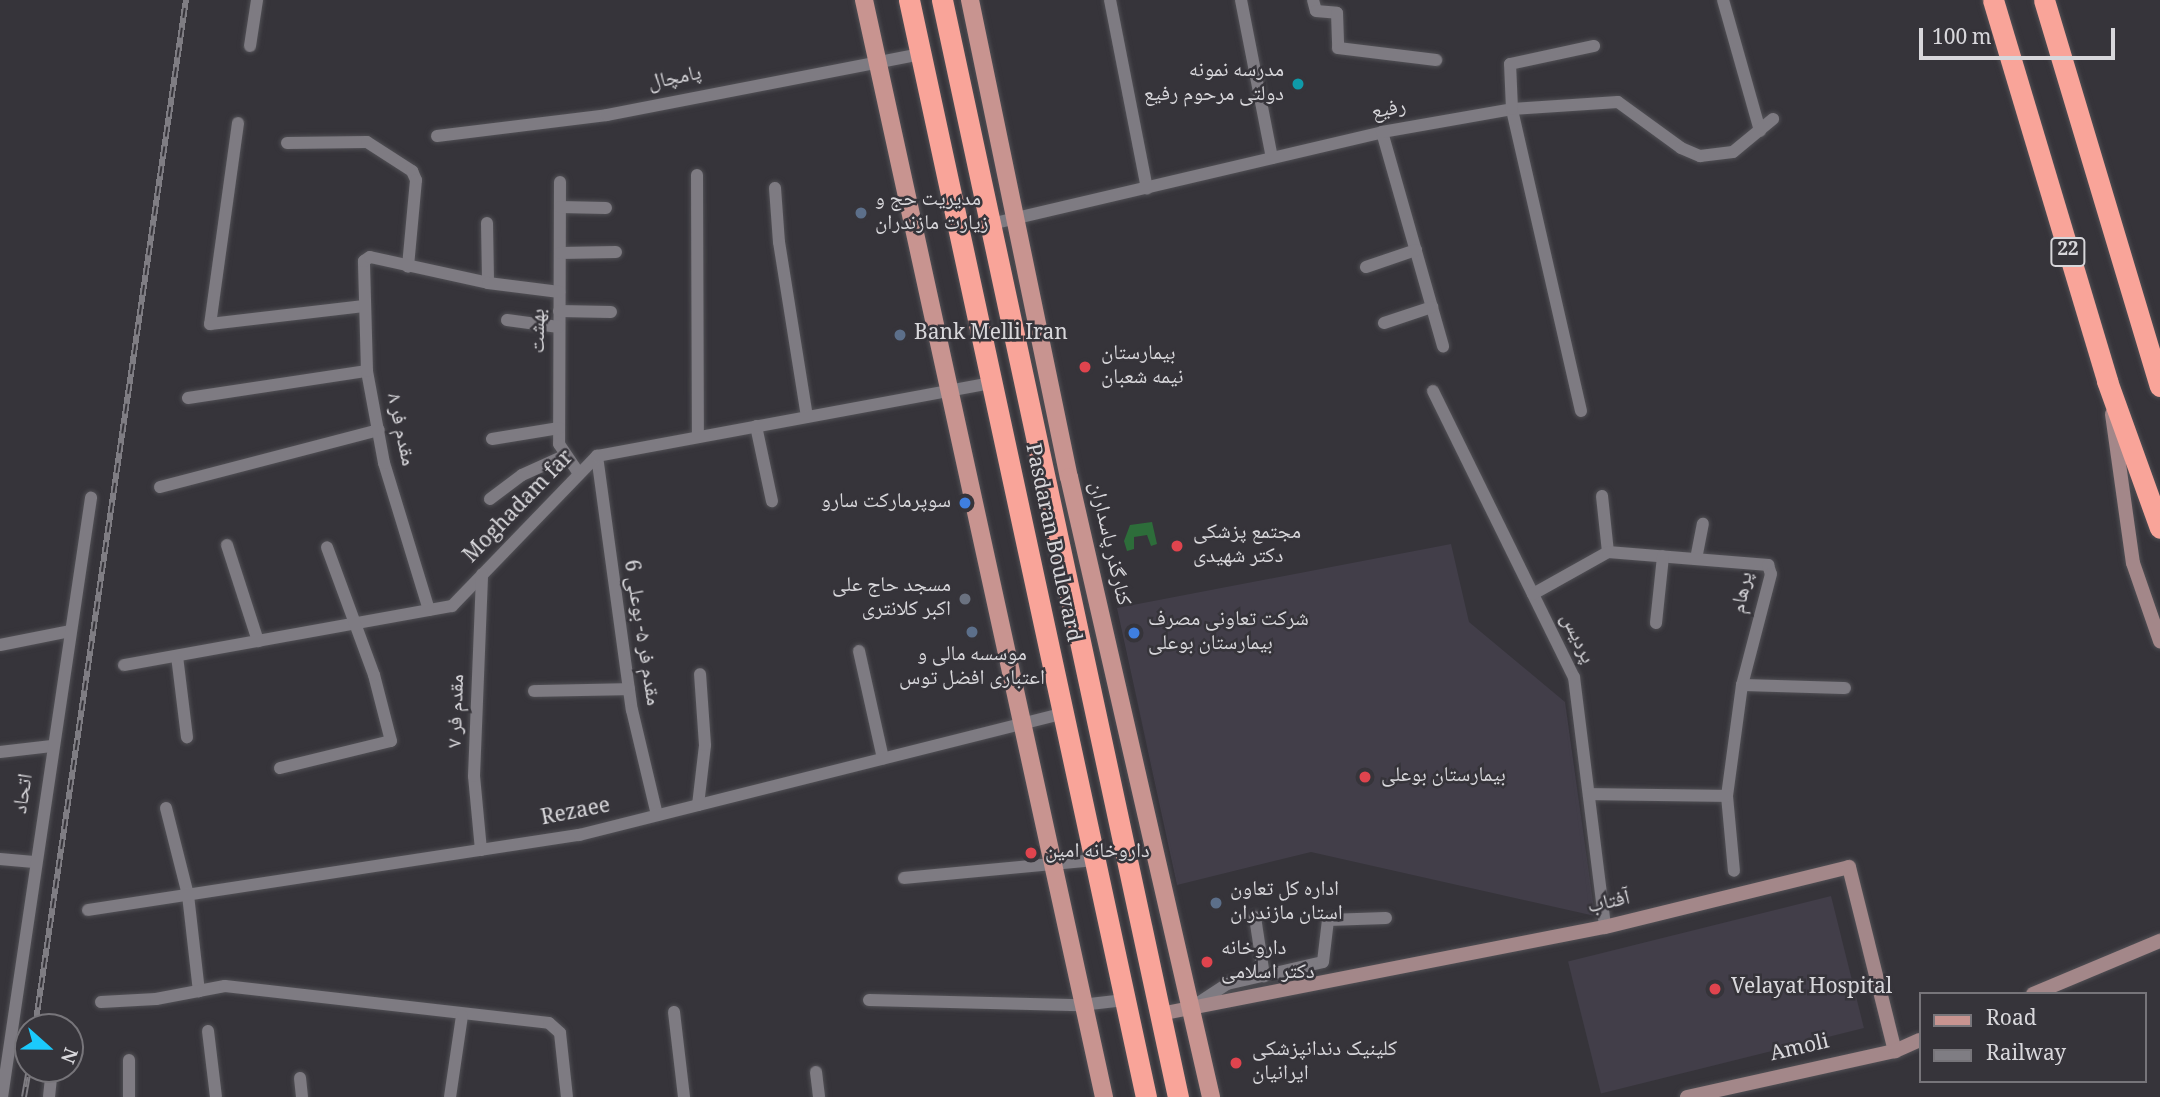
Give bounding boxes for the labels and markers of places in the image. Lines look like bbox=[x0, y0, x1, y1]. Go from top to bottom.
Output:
place label: مدرسه نمونه دولتی مرحوم رفیع bbox=[1144, 59, 1284, 109]
marker: مدرسه نمونه دولتی مرحوم رفیع bbox=[1290, 76, 1306, 92]
place label: مدیریت حج و زیارت مازندران bbox=[875, 188, 989, 238]
marker: مدیریت حج و زیارت مازندران bbox=[853, 205, 869, 221]
place label: Bank Melli Iran bbox=[914, 322, 1068, 348]
marker: Bank Melli Iran bbox=[892, 327, 908, 343]
place label: بیمارستان نیمه شعبان bbox=[1101, 342, 1183, 392]
marker: بیمارستان نیمه شعبان bbox=[1075, 357, 1095, 377]
place label: سوپرمارکت سارو bbox=[821, 490, 951, 516]
marker: سوپرمارکت سارو bbox=[957, 495, 973, 511]
place label: مجتمع پزشکی دکتر شهیدی bbox=[1193, 521, 1301, 571]
marker: مجتمع پزشکی دکتر شهیدی bbox=[1167, 536, 1187, 556]
place label: مسجد حاج علی اکبر کلانتری bbox=[832, 574, 951, 624]
marker: مسجد حاج علی اکبر کلانتری bbox=[957, 591, 973, 607]
place label: شرکت تعاونی مصرف بیمارستان بوعلی bbox=[1148, 608, 1309, 658]
marker: موسسه مالی و اعتباری افضل توس bbox=[964, 624, 980, 640]
marker: شرکت تعاونی مصرف بیمارستان بوعلی bbox=[1126, 625, 1142, 641]
place label: موسسه مالی و اعتباری افضل توس bbox=[899, 643, 1045, 693]
place label: بیمارستان بوعلی bbox=[1381, 764, 1506, 790]
marker: بیمارستان بوعلی bbox=[1355, 767, 1375, 787]
place label: داروخانه امین bbox=[1045, 840, 1150, 866]
marker: داروخانه امین bbox=[1023, 845, 1039, 861]
place label: اداره کل تعاون استان مازندران bbox=[1230, 878, 1343, 928]
marker: اداره کل تعاون استان مازندران bbox=[1208, 895, 1224, 911]
place label: داروخانه دکتر اسلامی bbox=[1221, 937, 1315, 987]
marker: داروخانه دکتر اسلامی bbox=[1199, 954, 1215, 970]
place label: Velayat Hospital bbox=[1731, 976, 1892, 1002]
marker: Velayat Hospital bbox=[1705, 979, 1725, 999]
place label: کلینیک دندانپزشکی ایرانیان bbox=[1252, 1038, 1397, 1088]
marker: کلینیک دندانپزشکی ایرانیان bbox=[1226, 1053, 1246, 1073]

